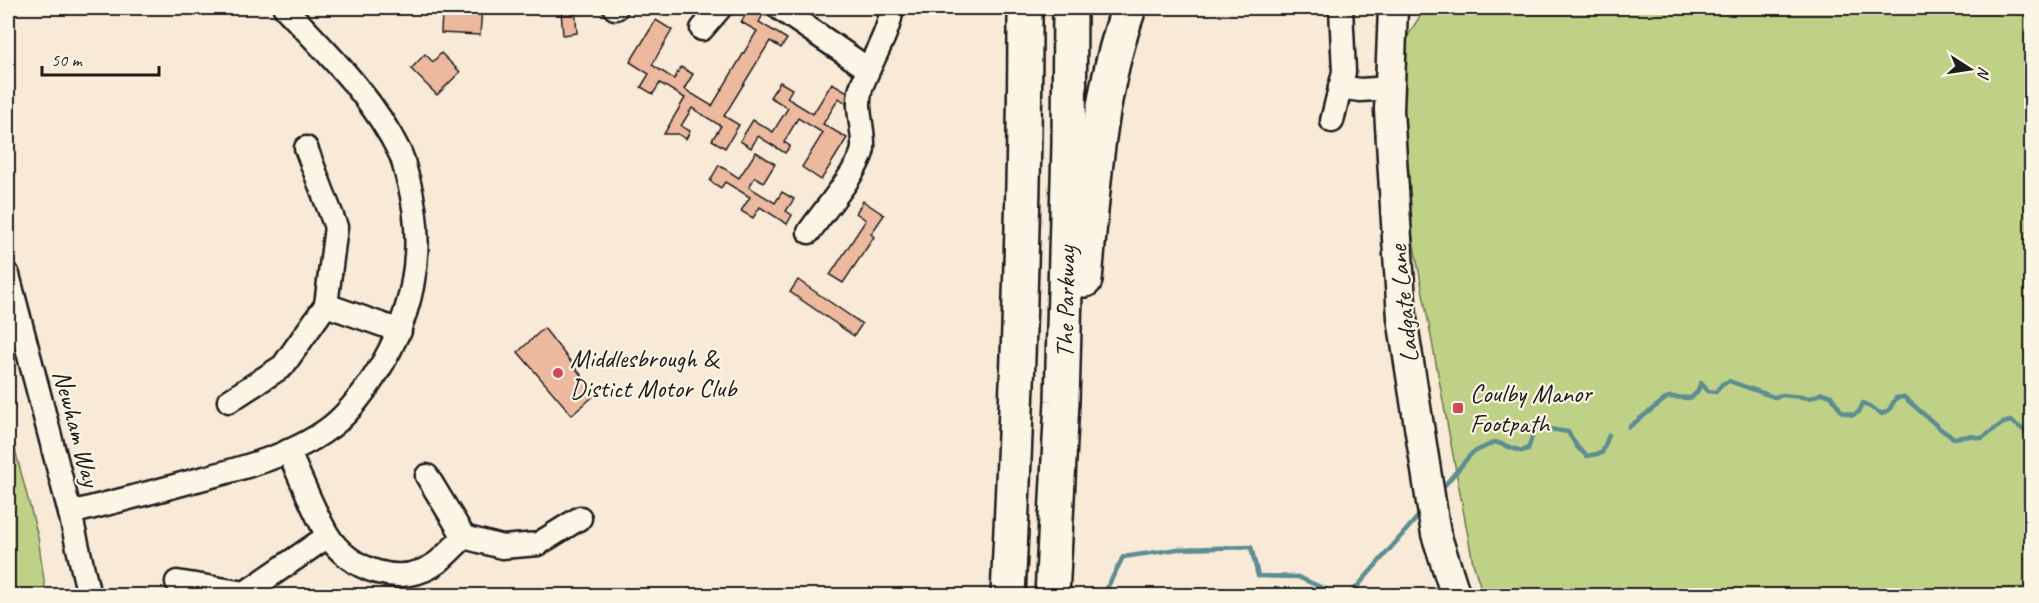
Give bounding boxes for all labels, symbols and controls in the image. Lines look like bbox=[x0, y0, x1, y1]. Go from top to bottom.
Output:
scale bar bbox=[42, 39, 159, 77]
north arrow bbox=[1940, 39, 2000, 99]
text: 50 m bbox=[51, 49, 84, 71]
text: N bbox=[1972, 65, 1995, 82]
street label: Ladgate Lane bbox=[1381, 242, 1426, 364]
street label: The Parkway bbox=[1048, 244, 1083, 358]
place label: Middlesbrough & Distict Motor Club bbox=[570, 342, 738, 405]
street label: Newham Way bbox=[45, 366, 108, 492]
marker: Middlesbrough & Distict Motor Club bbox=[551, 366, 565, 380]
place label: Coulby Manor Footpath bbox=[1470, 377, 1593, 440]
marker: Coulby Manor Footpath bbox=[1451, 401, 1465, 415]

